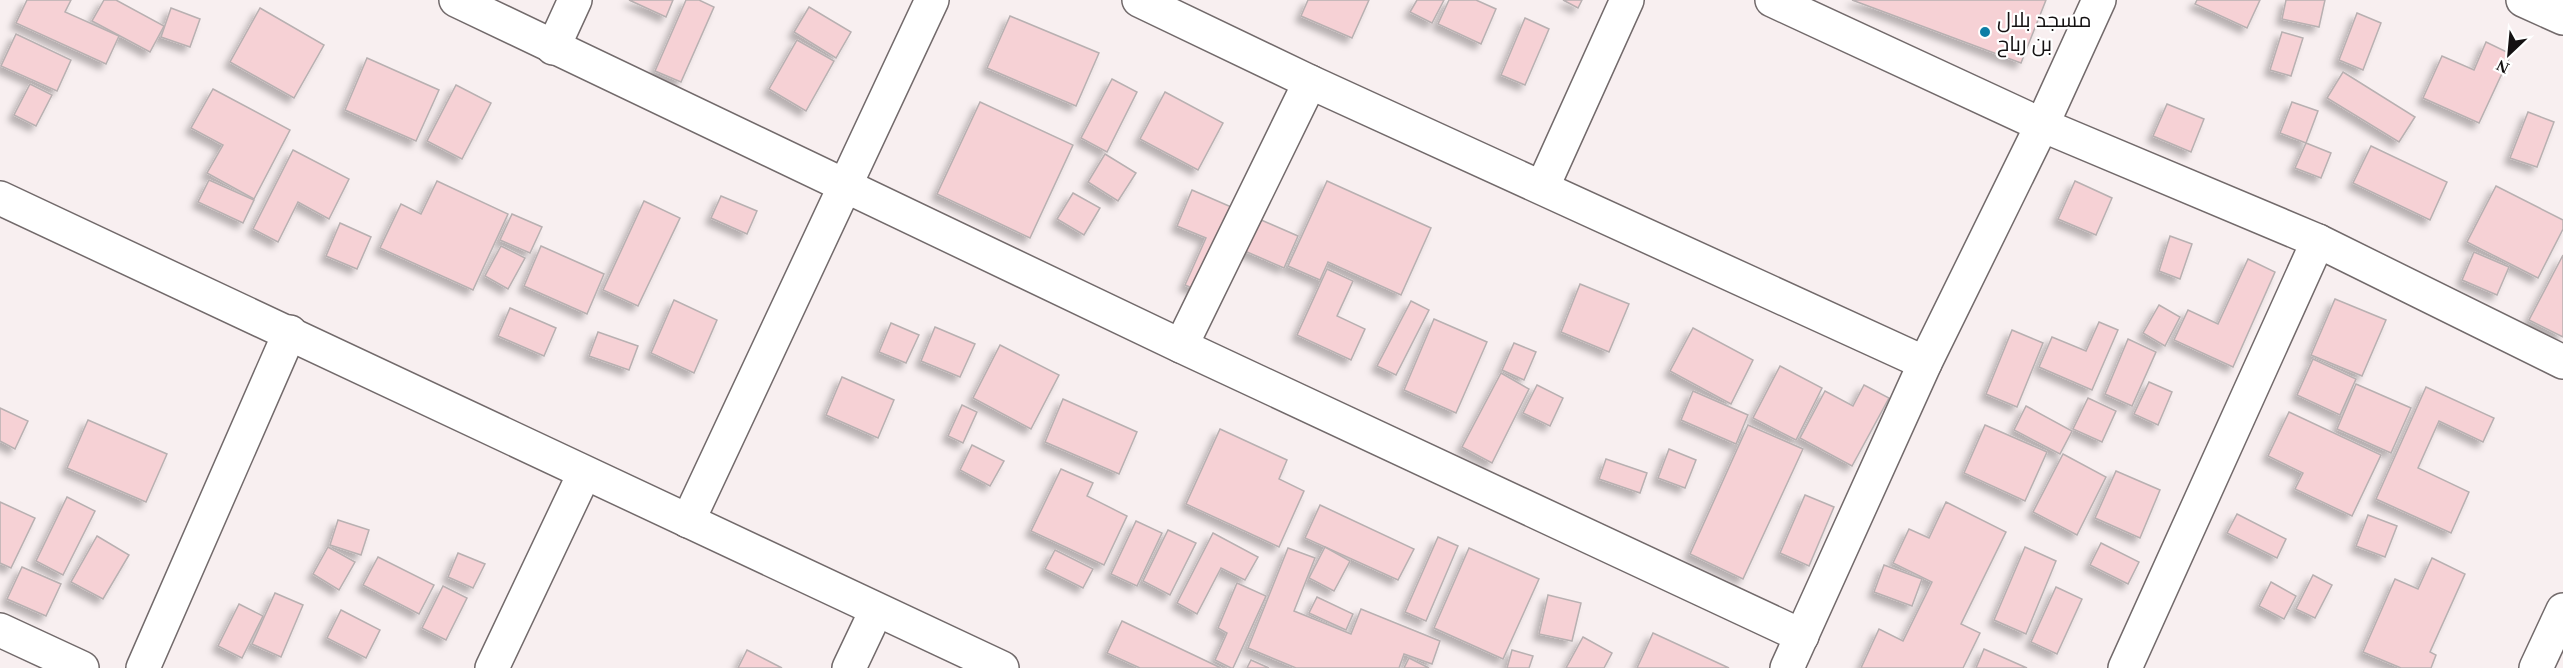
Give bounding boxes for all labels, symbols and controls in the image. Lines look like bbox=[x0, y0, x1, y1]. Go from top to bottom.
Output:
place label: مسجد بلال بن رباح bbox=[1997, 8, 2091, 58]
north arrow bbox=[2479, 24, 2539, 84]
marker: مسجد بلال بن رباح bbox=[1978, 25, 1992, 39]
text: N bbox=[2493, 57, 2512, 77]

